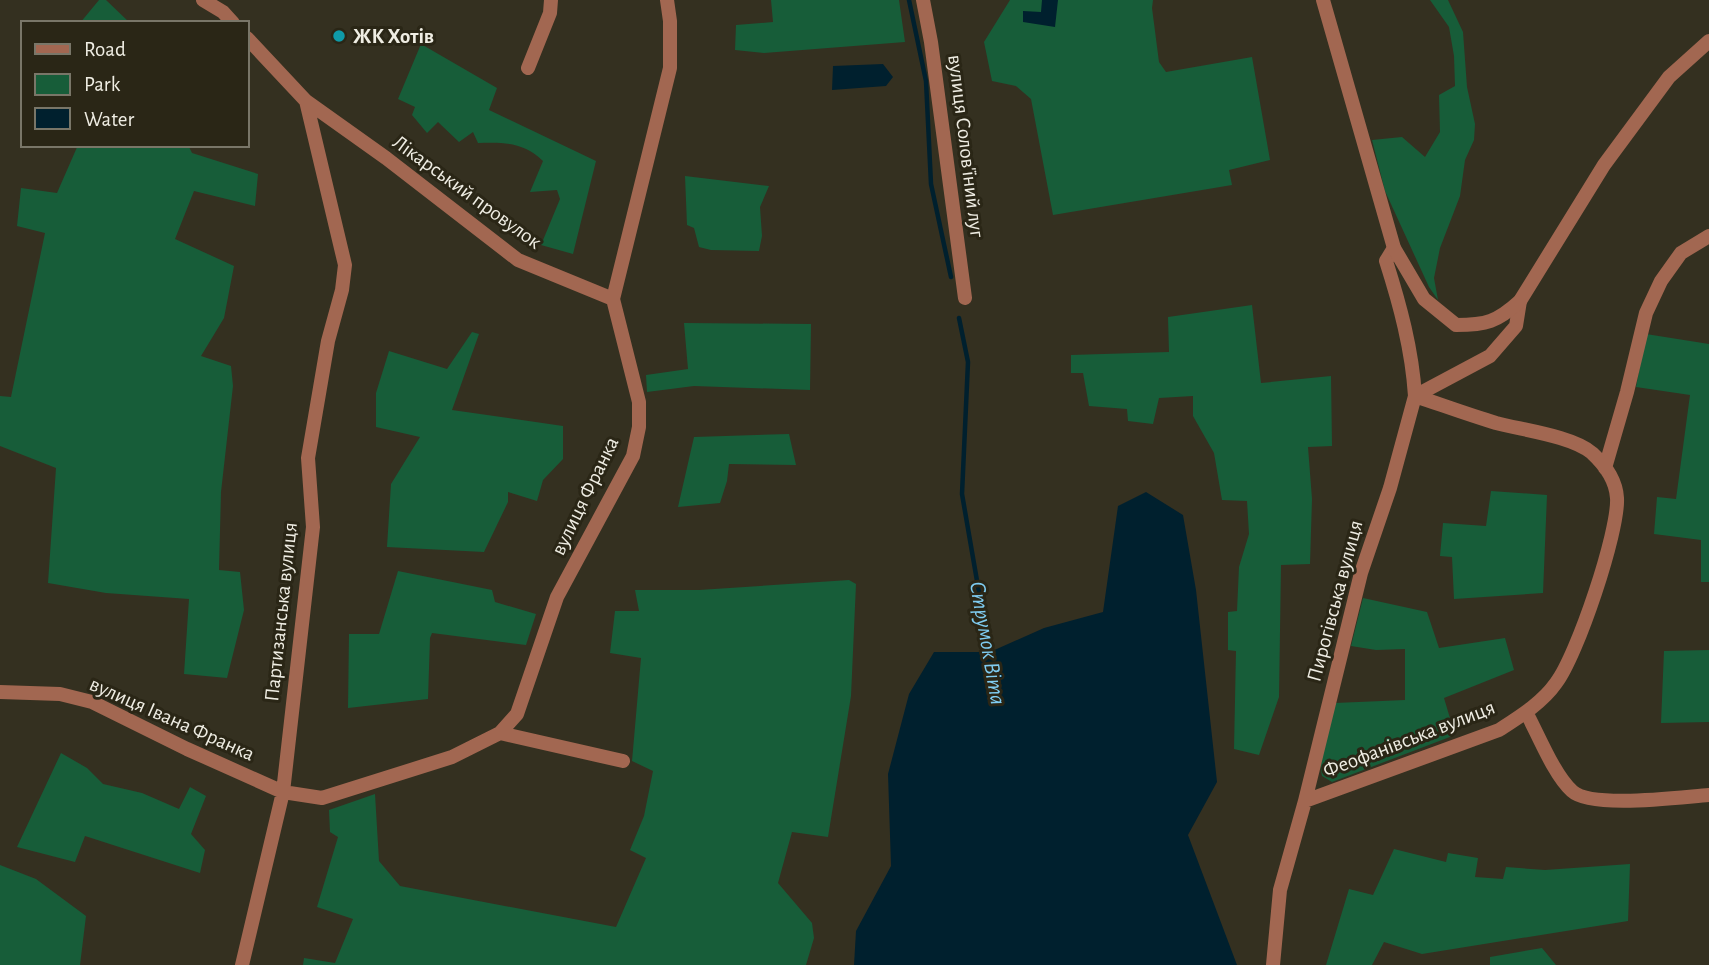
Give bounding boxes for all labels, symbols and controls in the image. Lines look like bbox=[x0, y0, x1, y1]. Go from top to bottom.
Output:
legend bbox=[21, 21, 248, 147]
place label: ЖК Хотів bbox=[353, 26, 434, 47]
marker: ЖК Хотів bbox=[331, 28, 347, 44]
text: Road bbox=[84, 39, 126, 60]
street label: вулиця Солов'їний луг bbox=[944, 53, 988, 239]
text: Park bbox=[84, 74, 121, 95]
text: Water bbox=[84, 109, 134, 130]
street label: Лікарський провулок bbox=[389, 131, 545, 253]
street label: вулиця Франка bbox=[547, 433, 623, 558]
street label: Пирогівська вулиця bbox=[1303, 518, 1367, 684]
street label: Партизанська вулиця bbox=[261, 521, 301, 703]
water label: Струмок Віта bbox=[965, 579, 1009, 707]
street label: вулиця Івана Франка bbox=[86, 673, 258, 765]
street label: Феофанівська вулиця bbox=[1320, 697, 1498, 781]

